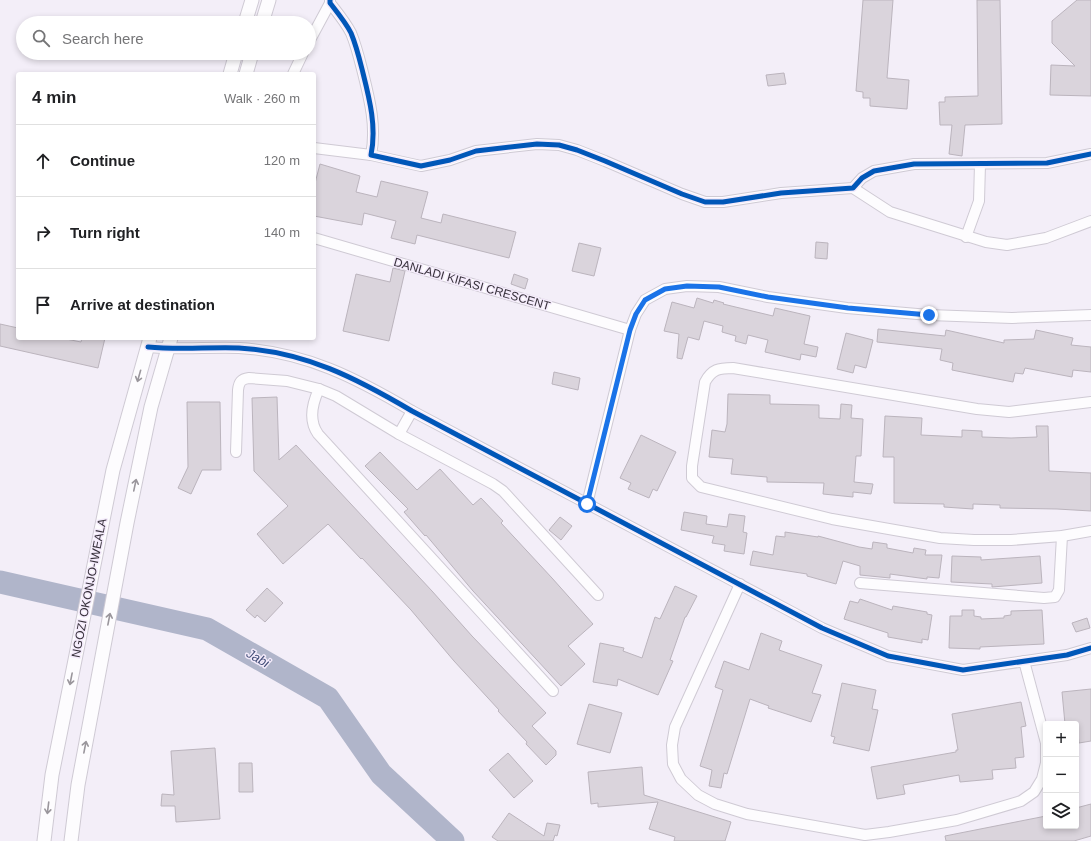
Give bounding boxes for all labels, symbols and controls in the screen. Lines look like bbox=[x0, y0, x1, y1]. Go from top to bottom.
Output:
search box bbox=[16, 16, 316, 60]
icon: search bbox=[30, 27, 52, 49]
text: Search here bbox=[62, 30, 144, 47]
text: 4 min bbox=[32, 88, 76, 107]
text: Walk · 260 m bbox=[224, 91, 300, 106]
icon: ahead bbox=[32, 150, 54, 172]
text: Continue bbox=[70, 152, 135, 169]
text: 120 m bbox=[264, 153, 300, 168]
icon: right bbox=[32, 222, 54, 244]
text: Turn right bbox=[70, 224, 140, 241]
text: 140 m bbox=[264, 225, 300, 240]
street label: DANLADI KIFASI CRESCENT bbox=[392, 255, 552, 313]
icon: arrive bbox=[32, 294, 54, 316]
text: Arrive at destination bbox=[70, 296, 215, 313]
route end bbox=[920, 306, 938, 324]
one-way arrow bbox=[135, 369, 143, 382]
one-way arrow bbox=[131, 479, 139, 492]
route start bbox=[578, 495, 596, 513]
street label: NGOZI OKONJO-IWEALA bbox=[69, 517, 109, 659]
one-way arrow bbox=[105, 613, 113, 626]
water label: Jabi bbox=[243, 645, 273, 671]
one-way arrow bbox=[67, 672, 75, 685]
map controls bbox=[1043, 721, 1079, 829]
button: + bbox=[1043, 721, 1079, 757]
one-way arrow bbox=[81, 741, 89, 754]
button: − bbox=[1043, 757, 1079, 793]
button: layers bbox=[1043, 793, 1079, 829]
one-way arrow bbox=[44, 801, 52, 814]

